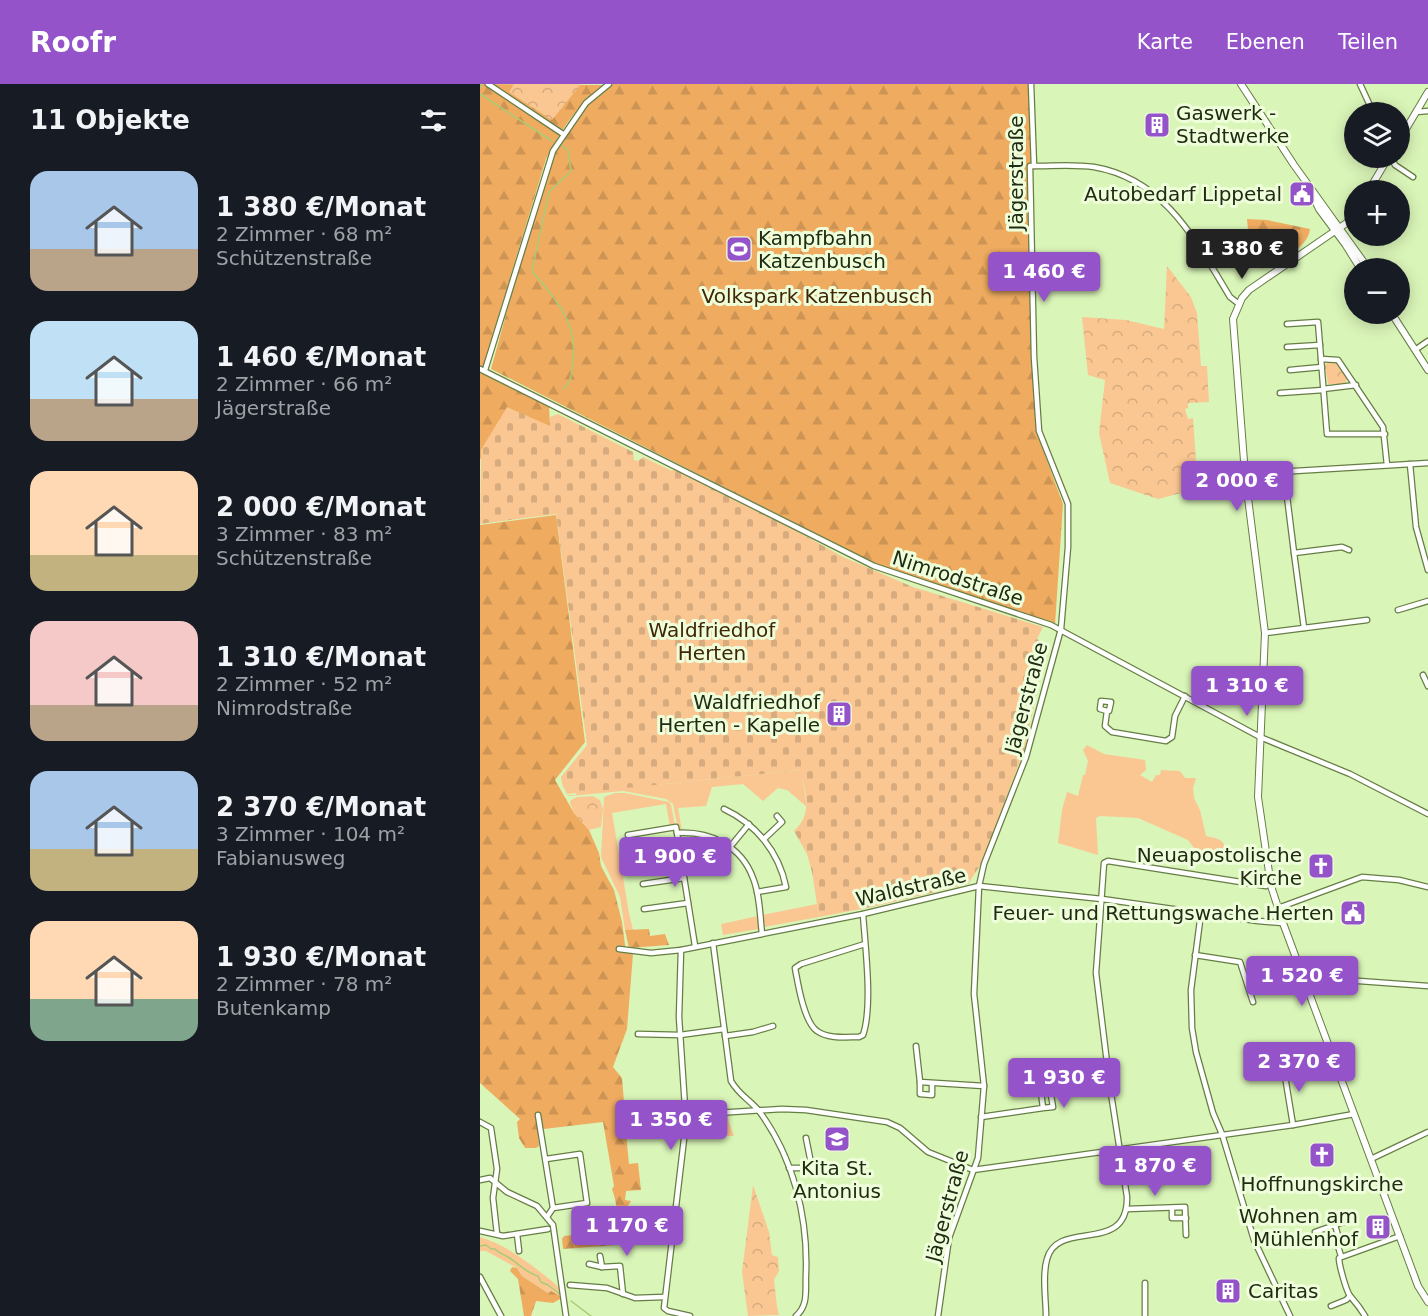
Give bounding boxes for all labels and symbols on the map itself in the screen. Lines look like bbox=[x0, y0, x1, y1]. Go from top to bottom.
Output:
place label: Gaswerk - Stadtwerke bbox=[1176, 101, 1289, 148]
building icon: Gaswerk - Stadtwerke bbox=[1142, 110, 1172, 140]
street label: Jägerstraße bbox=[1004, 115, 1028, 233]
public building icon: Autobedarf Lippetal bbox=[1287, 179, 1317, 209]
place label: Autobedarf Lippetal bbox=[1084, 182, 1282, 206]
place label: Kampfbahn Katzenbusch bbox=[758, 226, 886, 273]
pin: 1 380 € bbox=[1187, 229, 1297, 280]
sports icon: Kampfbahn Katzenbusch bbox=[724, 234, 754, 264]
pin: 1 460 € bbox=[989, 252, 1099, 303]
park label: Volkspark Katzenbusch bbox=[702, 284, 932, 308]
pin: 2 000 € bbox=[1182, 461, 1292, 512]
street label: Nimrodstraße bbox=[889, 546, 1027, 610]
park label: Waldfriedhof Herten bbox=[649, 618, 776, 665]
street label: Jägerstraße bbox=[999, 639, 1052, 759]
pin: 1 310 € bbox=[1192, 666, 1302, 717]
place label: Waldfriedhof Herten - Kapelle bbox=[658, 690, 821, 737]
building icon: Waldfriedhof Herten - Kapelle bbox=[824, 699, 854, 729]
pin: 1 900 € bbox=[620, 837, 730, 888]
place label: Neuapostolische Kirche bbox=[1137, 843, 1302, 890]
church icon: Neuapostolische Kirche bbox=[1306, 851, 1336, 881]
street label: Waldstraße bbox=[853, 863, 969, 911]
public building icon: Feuer- und Rettungswache Herten bbox=[1338, 898, 1368, 928]
place label: Feuer- und Rettungswache Herten bbox=[993, 901, 1334, 925]
pin: 1 520 € bbox=[1247, 956, 1357, 1007]
pin: 2 370 € bbox=[1244, 1042, 1354, 1093]
pin: 1 930 € bbox=[1009, 1058, 1119, 1109]
pin: 1 350 € bbox=[616, 1100, 726, 1151]
school or university icon: Kita St. Antonius bbox=[822, 1124, 852, 1154]
church icon: Hoffnungskirche bbox=[1307, 1140, 1337, 1170]
pin: 1 870 € bbox=[1100, 1146, 1210, 1197]
street label: Jägerstraße bbox=[920, 1147, 973, 1267]
place label: Kita St. Antonius bbox=[793, 1156, 881, 1203]
place label: Hoffnungskirche bbox=[1240, 1172, 1404, 1196]
place label: Wohnen am Mühlenhof bbox=[1239, 1204, 1359, 1251]
pin: 1 170 € bbox=[572, 1206, 682, 1257]
building icon: Wohnen am Mühlenhof bbox=[1363, 1212, 1393, 1242]
building icon: Caritas bbox=[1213, 1276, 1243, 1306]
place label: Caritas bbox=[1248, 1279, 1319, 1303]

